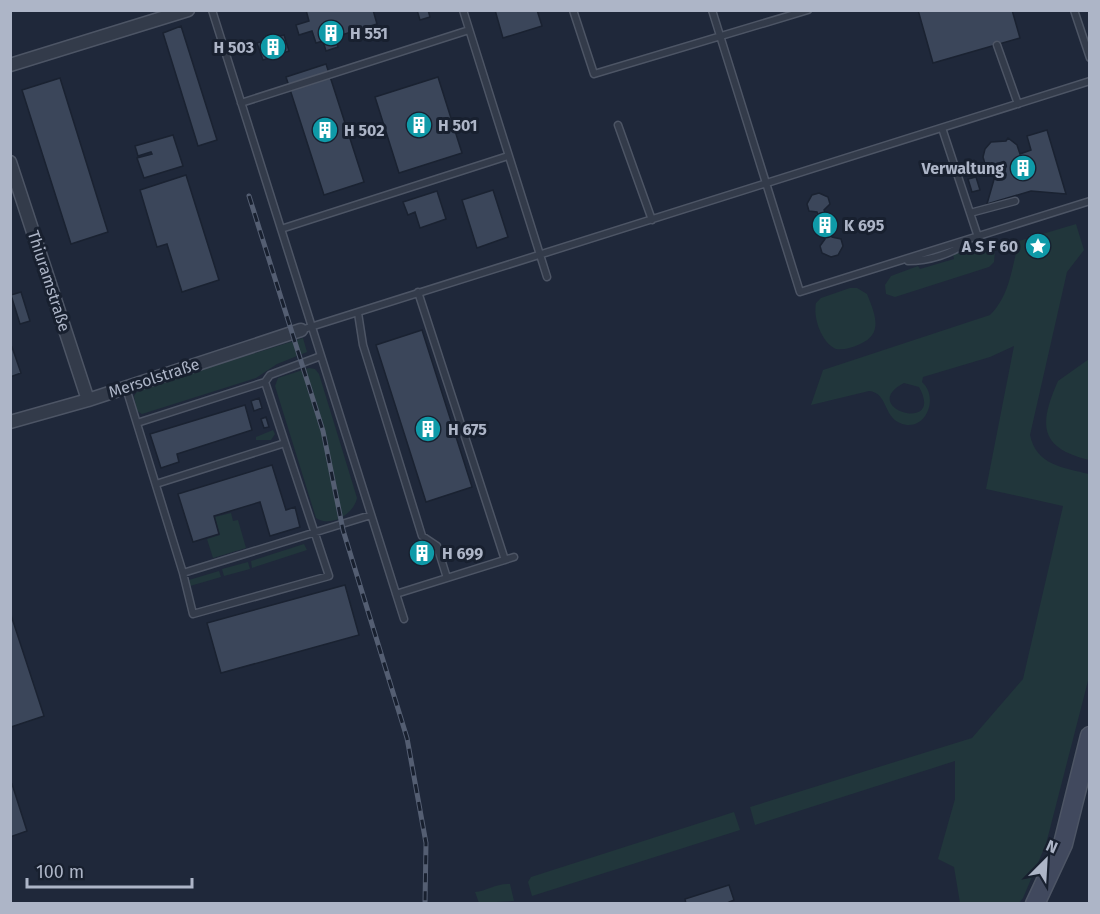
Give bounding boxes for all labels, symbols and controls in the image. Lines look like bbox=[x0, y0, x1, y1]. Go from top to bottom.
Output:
building icon: H 551 bbox=[316, 18, 346, 48]
place label: H 551 bbox=[350, 24, 388, 43]
building icon: H 503 bbox=[258, 32, 288, 62]
place label: H 503 bbox=[213, 38, 254, 57]
building icon: H 501 bbox=[404, 110, 434, 140]
building icon: H 502 bbox=[310, 115, 340, 145]
place label: H 501 bbox=[438, 116, 477, 135]
place label: H 502 bbox=[344, 121, 384, 140]
building icon: Verwaltung bbox=[1008, 153, 1038, 183]
place label: Verwaltung bbox=[921, 159, 1004, 178]
building icon: K 695 bbox=[810, 210, 840, 240]
place label: K 695 bbox=[844, 216, 885, 235]
street label: Thiuramstraße bbox=[24, 228, 74, 334]
place icon: A S F 60 bbox=[1023, 231, 1053, 261]
place label: A S F 60 bbox=[961, 237, 1018, 256]
street label: Mersolstraße bbox=[106, 354, 202, 402]
building icon: H 675 bbox=[413, 414, 443, 444]
place label: H 675 bbox=[448, 420, 487, 439]
building icon: H 699 bbox=[407, 538, 437, 568]
place label: H 699 bbox=[442, 544, 483, 563]
north arrow bbox=[1016, 830, 1076, 890]
text: N bbox=[1043, 836, 1061, 858]
scale bar bbox=[27, 851, 192, 889]
text: 100 m bbox=[36, 861, 84, 883]

